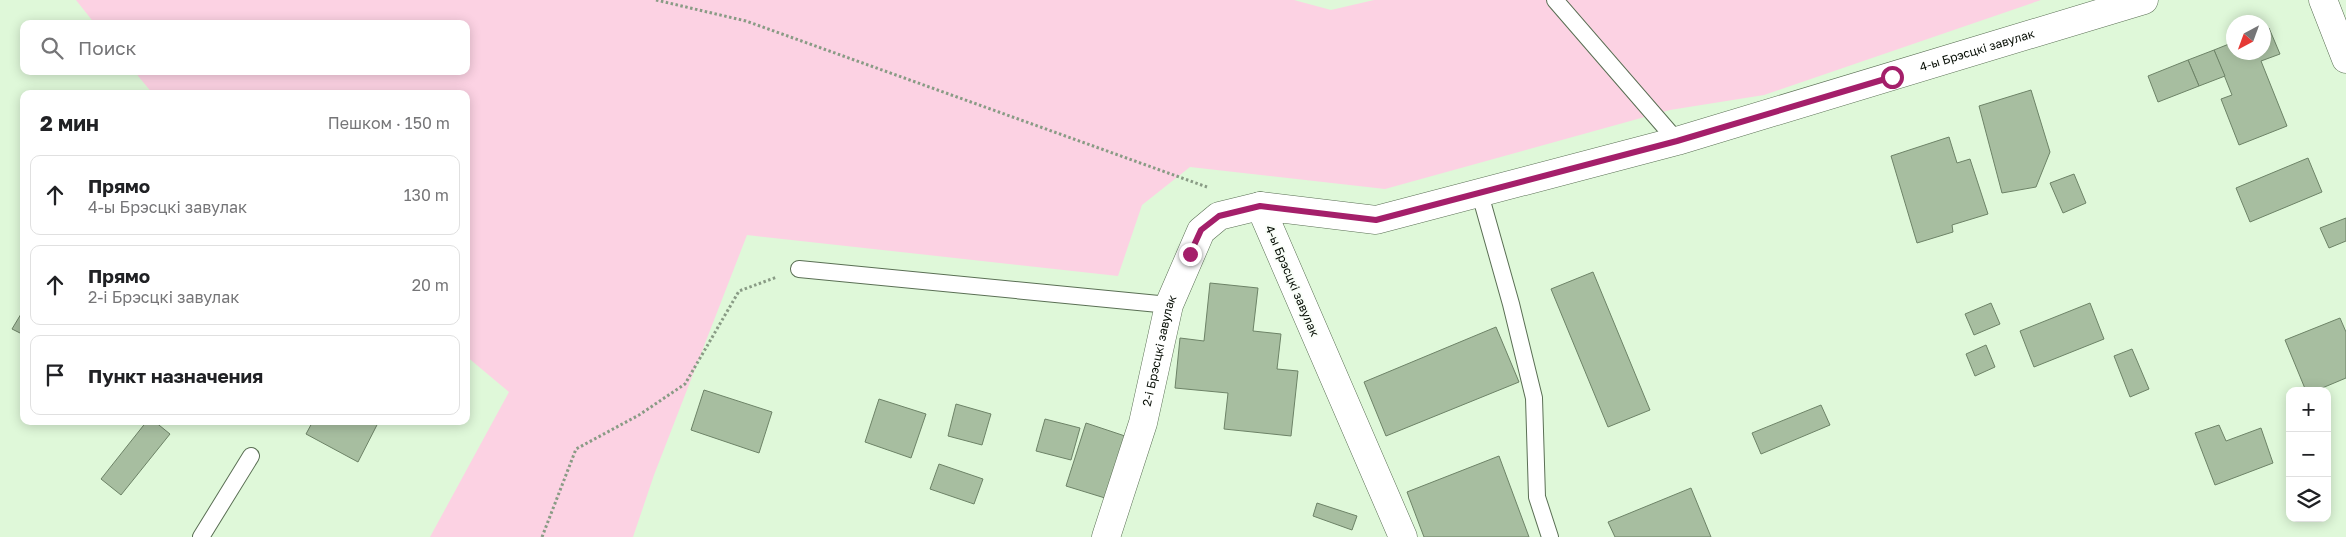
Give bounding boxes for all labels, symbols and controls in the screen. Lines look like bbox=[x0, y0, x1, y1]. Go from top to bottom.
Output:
north arrow bbox=[2226, 15, 2271, 60]
search box bbox=[20, 20, 470, 75]
street label: 4-ы Брэсцкі завулак bbox=[1917, 25, 2036, 74]
icon: search bbox=[38, 34, 66, 62]
text: Поиск bbox=[78, 36, 137, 59]
route start bbox=[1881, 66, 1904, 89]
text: 2 мин bbox=[40, 110, 99, 136]
text: Пешком · 150 m bbox=[328, 113, 450, 133]
text: Прямо bbox=[88, 174, 150, 197]
icon: ahead bbox=[41, 181, 69, 209]
text: 130 m bbox=[404, 185, 449, 205]
text: 4-ы Брэсцкі завулак bbox=[88, 197, 247, 217]
street label: 4-ы Брэсцкі завулак bbox=[1262, 223, 1323, 339]
route end bbox=[1179, 243, 1202, 266]
text: Прямо bbox=[88, 264, 150, 287]
icon: ahead bbox=[41, 271, 69, 299]
text: 20 m bbox=[412, 275, 449, 295]
text: 2-і Брэсцкі завулак bbox=[88, 287, 239, 307]
street label: 2-і Брэсцкі завулак bbox=[1139, 292, 1179, 408]
icon: arrive bbox=[41, 361, 69, 389]
text: Пункт назначения bbox=[88, 364, 263, 387]
map controls bbox=[2286, 387, 2331, 522]
button: + bbox=[2286, 387, 2331, 432]
button: − bbox=[2286, 432, 2331, 477]
button: layers bbox=[2286, 477, 2331, 522]

